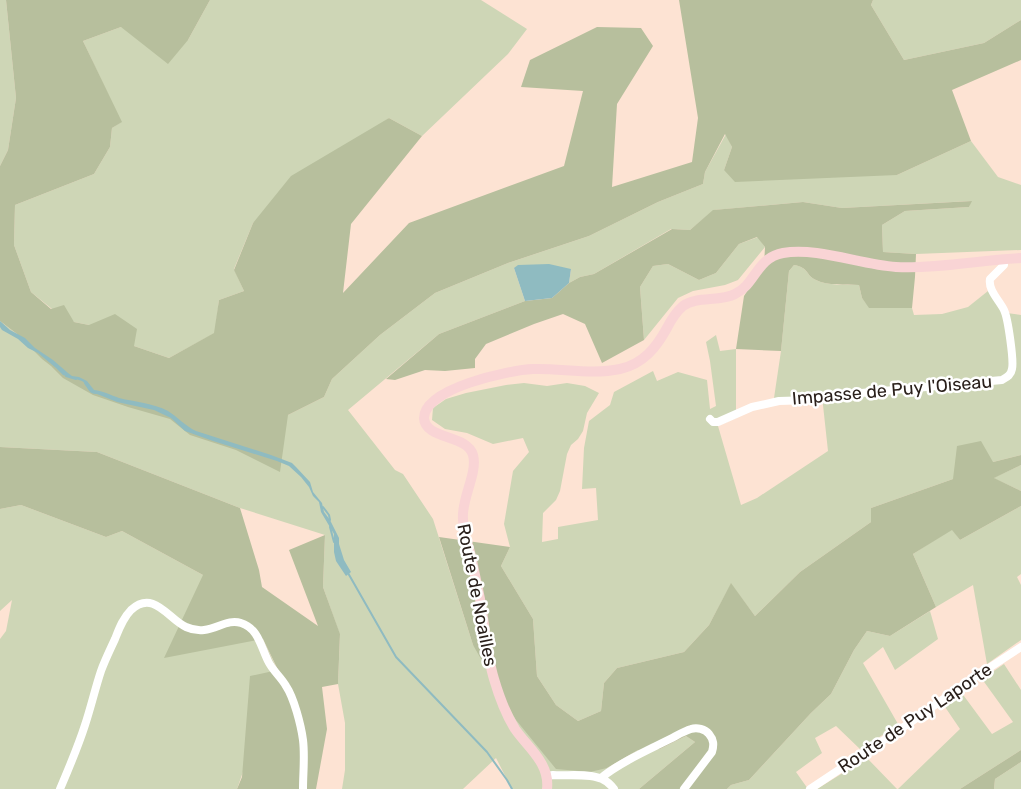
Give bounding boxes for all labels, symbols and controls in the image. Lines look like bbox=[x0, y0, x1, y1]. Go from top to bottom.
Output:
street label: Impasse de Puy l'Oiseau bbox=[791, 370, 993, 410]
street label: Route de Noailles bbox=[452, 522, 502, 668]
street label: Route de Puy Laporte bbox=[834, 658, 996, 778]

